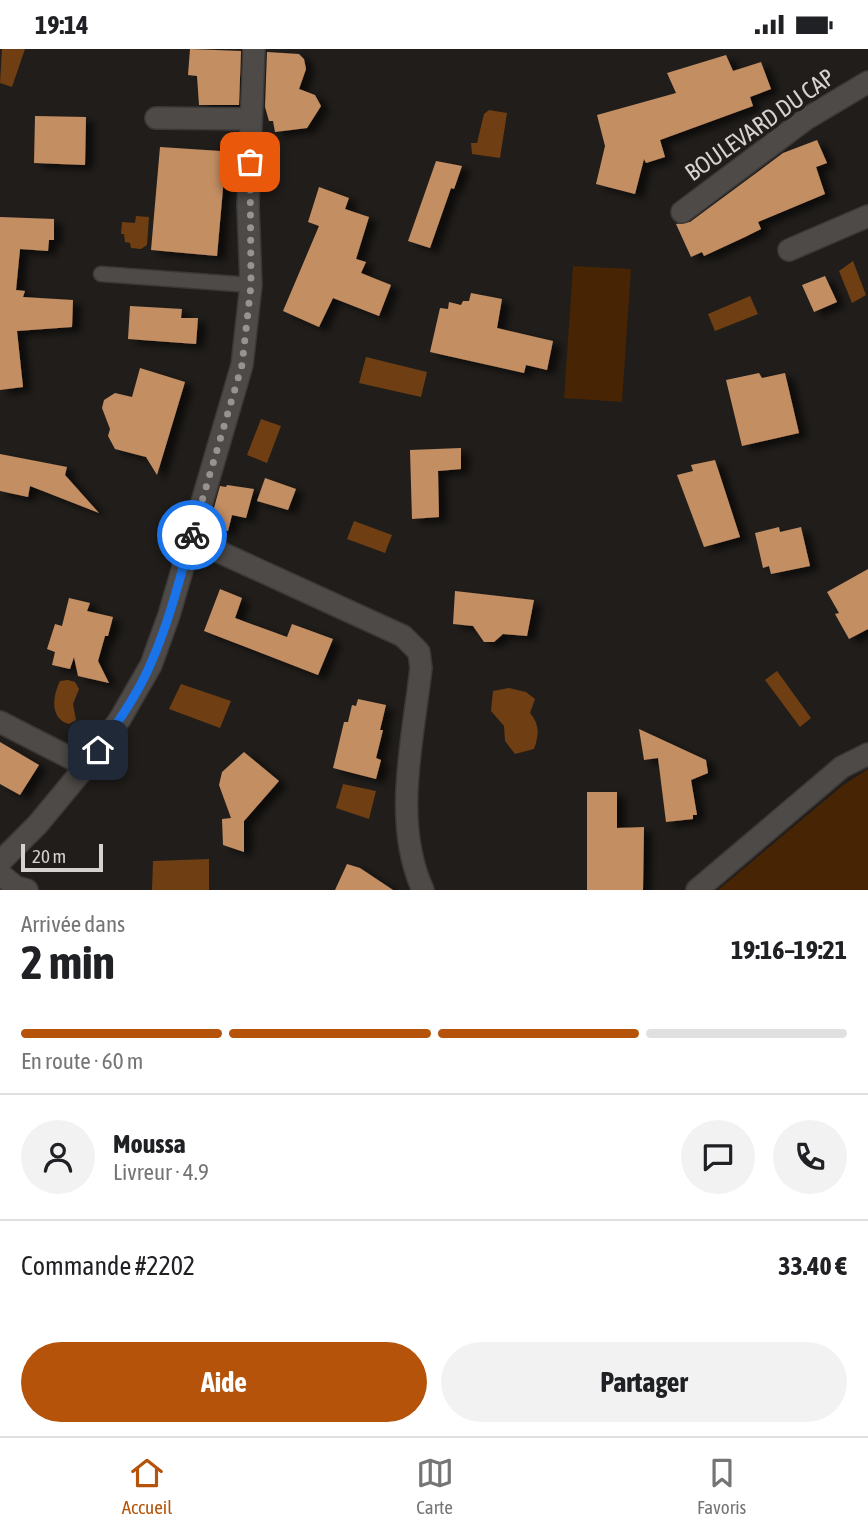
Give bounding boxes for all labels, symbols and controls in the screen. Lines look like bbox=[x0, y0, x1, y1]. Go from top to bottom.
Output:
text: 19:14 bbox=[35, 10, 89, 40]
street label: BOULEVARD DU CAP bbox=[680, 63, 840, 186]
pin bbox=[220, 132, 280, 192]
icon: bag bbox=[231, 143, 269, 181]
courier bbox=[157, 500, 227, 570]
icon: bike bbox=[173, 516, 211, 554]
pin bbox=[68, 720, 128, 780]
icon: home bbox=[79, 731, 117, 769]
scale bar bbox=[21, 841, 103, 873]
text: 20 m bbox=[32, 845, 66, 867]
text: Arrivée dans bbox=[21, 911, 125, 937]
text: 19:16–19:21 bbox=[731, 935, 847, 965]
text: 2 min bbox=[21, 936, 115, 989]
text: En route · 60 m bbox=[21, 1048, 143, 1074]
button: person bbox=[21, 1120, 95, 1194]
button: chat bbox=[681, 1120, 755, 1194]
button: phone bbox=[773, 1120, 847, 1194]
text: Moussa bbox=[113, 1129, 186, 1159]
text: Livreur · 4.9 bbox=[113, 1159, 209, 1185]
text: Commande #2202 bbox=[21, 1251, 195, 1281]
text: 33.40 € bbox=[778, 1251, 847, 1281]
button: Aide bbox=[21, 1342, 427, 1422]
button: Partager bbox=[441, 1342, 847, 1422]
tab: Accueil bbox=[122, 1454, 172, 1518]
tab: Carte bbox=[416, 1454, 454, 1518]
tab: Favoris bbox=[697, 1454, 746, 1518]

